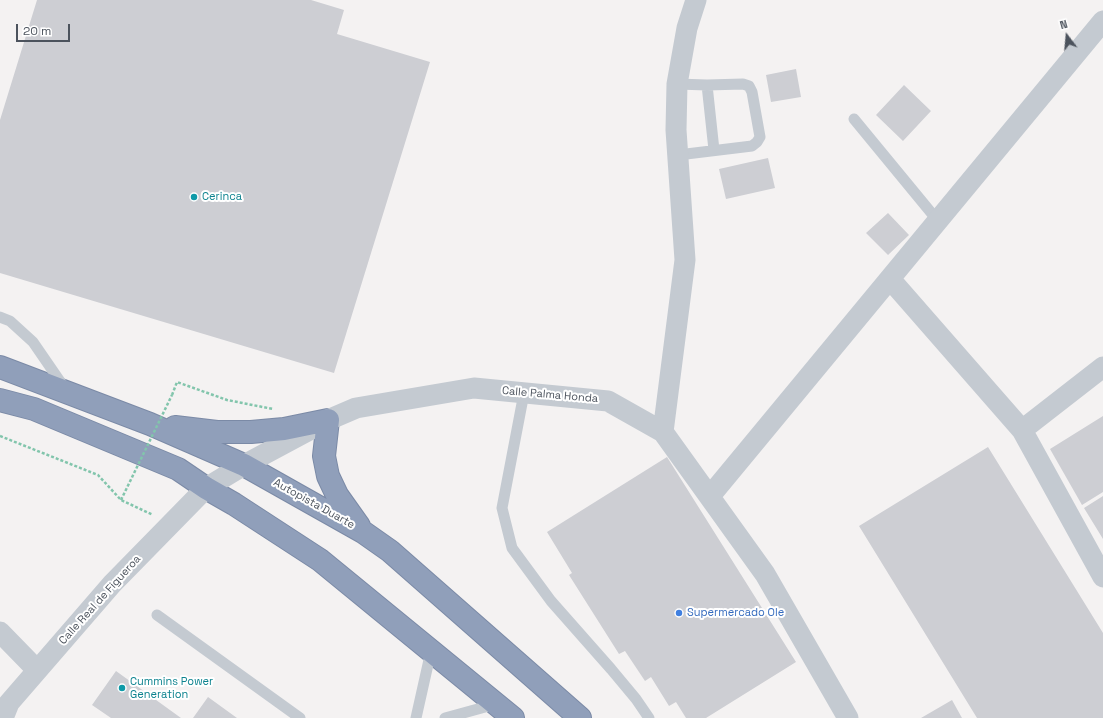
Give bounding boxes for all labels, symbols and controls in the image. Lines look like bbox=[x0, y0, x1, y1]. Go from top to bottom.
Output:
scale bar bbox=[18, 16, 72, 42]
north arrow bbox=[1047, 16, 1087, 56]
text: N bbox=[1058, 17, 1069, 32]
text: 20 m bbox=[23, 23, 51, 39]
place label: Cerinca bbox=[202, 190, 242, 204]
marker: Cerinca bbox=[189, 192, 199, 202]
street label: Calle Palma Honda bbox=[501, 384, 599, 406]
street label: Autopista Duarte bbox=[271, 476, 357, 532]
street label: Calle Real de Figueroa bbox=[56, 553, 144, 647]
place label: Supermercado Ole bbox=[687, 606, 784, 620]
marker: Supermercado Ole bbox=[674, 608, 684, 618]
place label: Cummins Power Generation bbox=[130, 675, 213, 701]
marker: Cummins Power Generation bbox=[117, 683, 127, 693]

